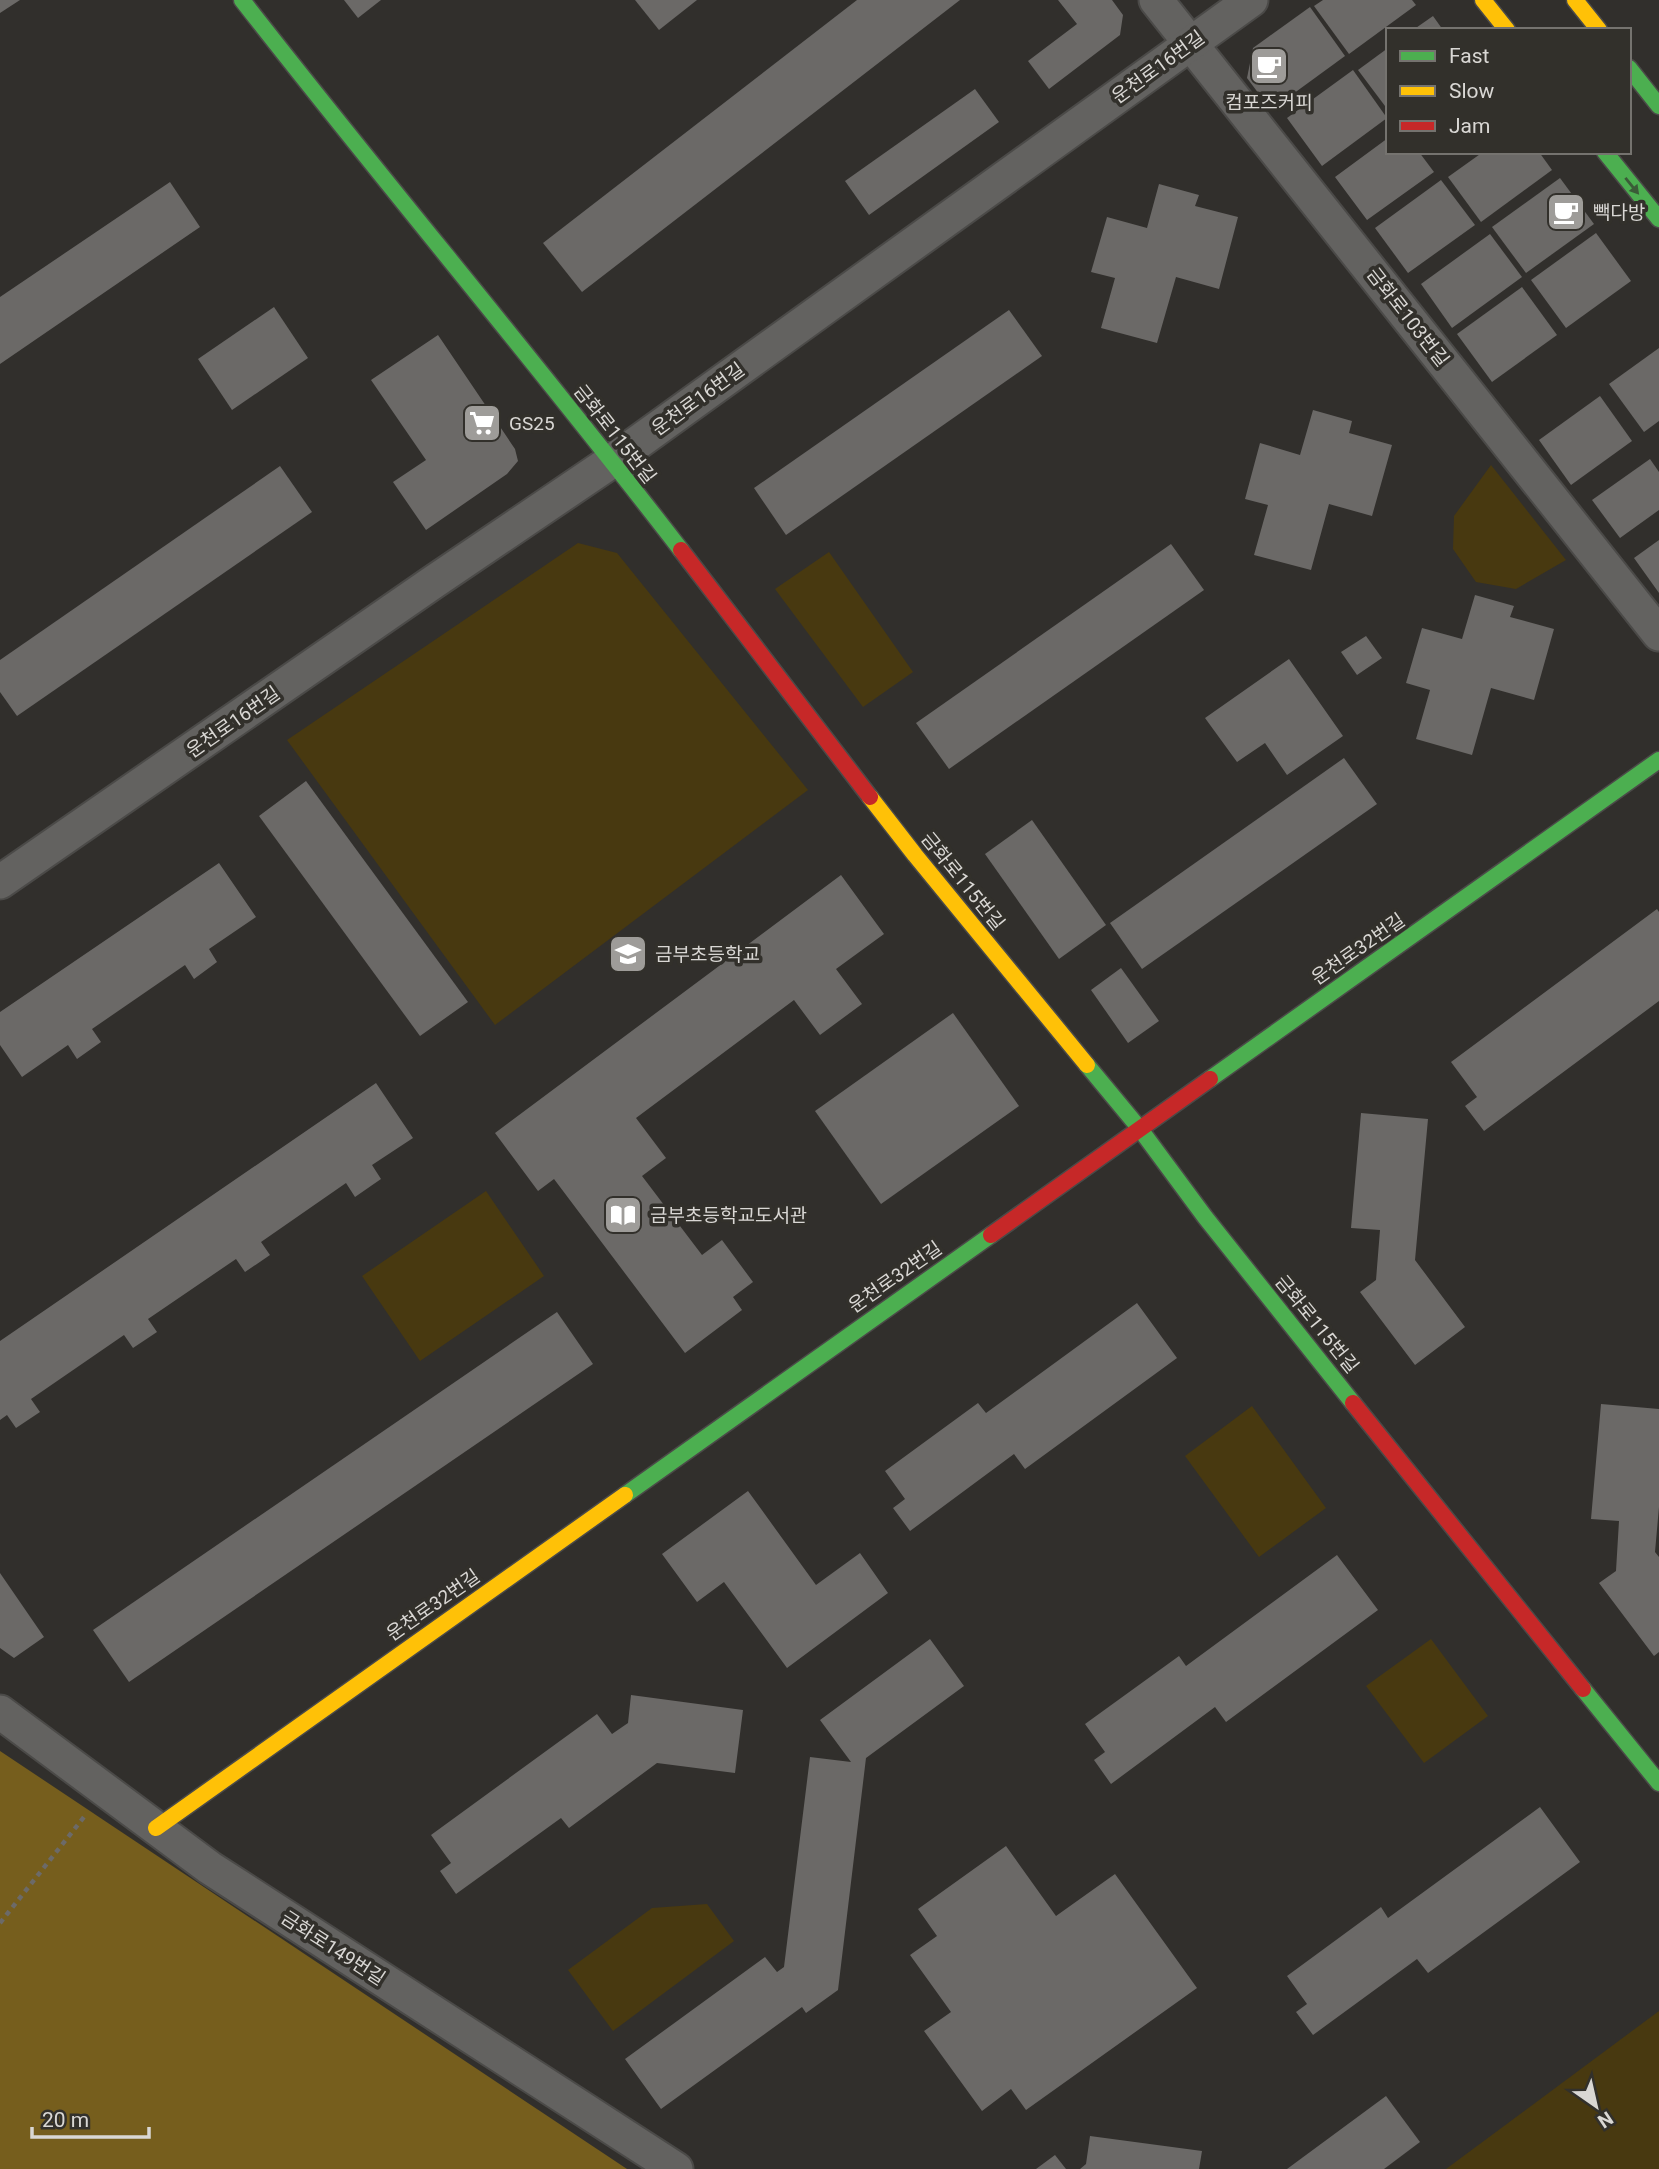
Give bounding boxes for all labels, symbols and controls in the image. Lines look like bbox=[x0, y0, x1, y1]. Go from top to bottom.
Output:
street label: 운천로16번길 bbox=[1107, 26, 1209, 108]
legend bbox=[1386, 28, 1631, 154]
text: Fast bbox=[1449, 44, 1490, 68]
cafe icon: 컴포즈커피 bbox=[1248, 45, 1290, 87]
text: Slow bbox=[1449, 79, 1495, 103]
place label: 컴포즈커피 bbox=[1225, 91, 1313, 114]
text: Jam bbox=[1449, 114, 1490, 138]
one-way arrow bbox=[1624, 177, 1639, 194]
cafe icon: 빽다방 bbox=[1545, 191, 1587, 233]
place label: 빽다방 bbox=[1593, 201, 1645, 224]
street label: 금화로103번길 bbox=[1362, 263, 1454, 371]
street label: 운천로16번길 bbox=[647, 358, 749, 440]
street label: 금화로115번길 bbox=[569, 380, 661, 488]
supermarket icon: GS25 bbox=[461, 402, 503, 444]
place label: GS25 bbox=[509, 412, 555, 435]
street label: 운천로16번길 bbox=[182, 681, 284, 763]
street label: 금화로115번길 bbox=[916, 827, 1010, 935]
street label: 운천로32번길 bbox=[1307, 908, 1409, 990]
school or university icon: 금부초등학교 bbox=[607, 933, 649, 975]
place label: 금부초등학교 bbox=[655, 943, 760, 966]
library icon: 금부초등학교도서관 bbox=[602, 1194, 644, 1236]
place label: 금부초등학교도서관 bbox=[650, 1204, 807, 1227]
street label: 운천로32번길 bbox=[844, 1236, 946, 1318]
street label: 금화로115번길 bbox=[1270, 1270, 1364, 1378]
street label: 운천로32번길 bbox=[382, 1564, 484, 1646]
street label: 금화로149번길 bbox=[277, 1906, 389, 1990]
north arrow bbox=[1561, 2071, 1631, 2141]
scale bar bbox=[32, 2096, 149, 2140]
text: N bbox=[1593, 2106, 1617, 2133]
text: 20 m bbox=[42, 2108, 89, 2132]

